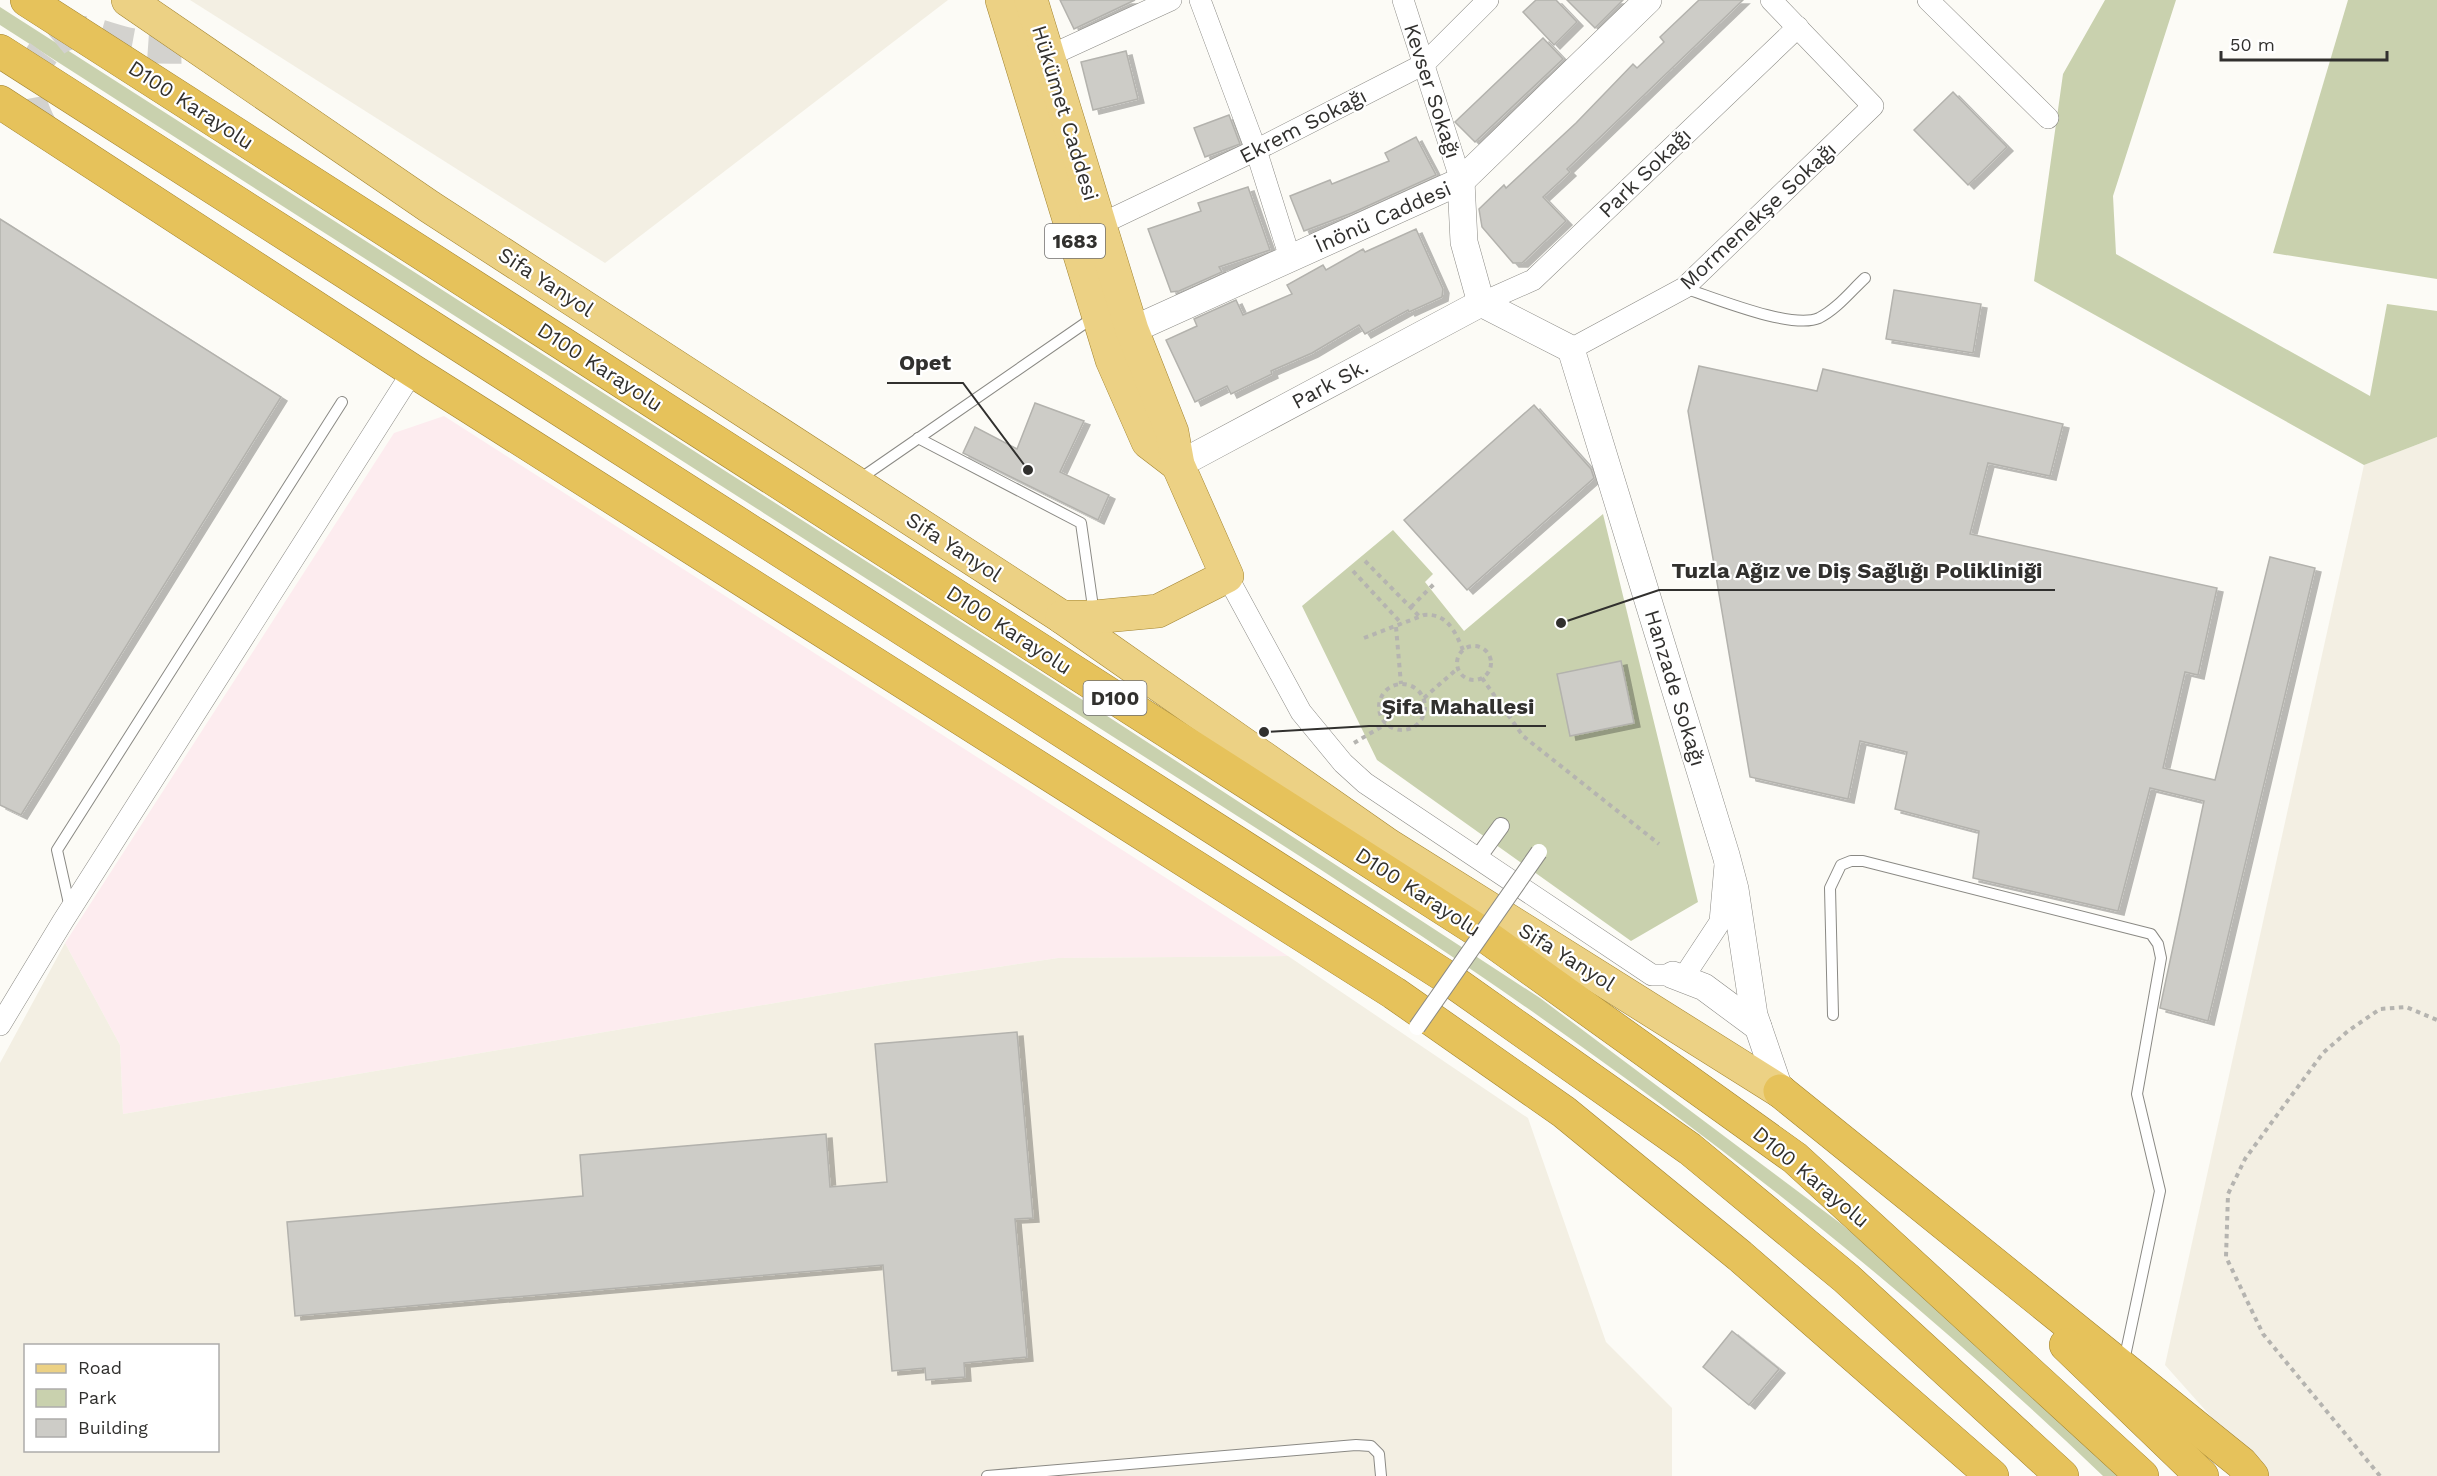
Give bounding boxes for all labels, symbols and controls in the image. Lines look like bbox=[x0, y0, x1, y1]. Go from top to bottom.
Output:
street label: Kevser Sokağı bbox=[1399, 20, 1466, 161]
street label: Hükümet Caddesi bbox=[1027, 22, 1104, 204]
scale bar bbox=[2221, 24, 2388, 62]
text: 50 m bbox=[2230, 34, 2275, 55]
street label: D100 Karayolu bbox=[124, 55, 259, 154]
street label: Ekrem Sokağı bbox=[1235, 83, 1370, 168]
street label: Park Sokağı bbox=[1593, 123, 1696, 223]
street label: Mormenekşe Sokağı bbox=[1674, 137, 1841, 295]
street label: İnönü Caddesi bbox=[1311, 175, 1455, 258]
road number: 1683 bbox=[1045, 224, 1105, 258]
street label: Sifa Yanyol bbox=[494, 241, 599, 322]
street label: D100 Karayolu bbox=[533, 317, 668, 416]
callout: Opet bbox=[887, 343, 963, 383]
text: Opet bbox=[899, 350, 951, 375]
street label: Park Sk. bbox=[1287, 353, 1372, 414]
street label: Sifa Yanyol bbox=[902, 506, 1007, 587]
callout: Tuzla Ağız ve Diş Sağlığı Polikliniği bbox=[1659, 550, 2055, 590]
text: Tuzla Ağız ve Diş Sağlığı Polikliniği bbox=[1672, 558, 2042, 583]
street label: D100 Karayolu bbox=[942, 580, 1077, 679]
street label: Hanzade Sokağı bbox=[1640, 607, 1711, 769]
road number: D100 bbox=[1084, 681, 1146, 715]
callout: Şifa Mahallesi bbox=[1369, 686, 1546, 726]
text: Şifa Mahallesi bbox=[1382, 694, 1534, 719]
street label: D100 Karayolu bbox=[1351, 842, 1486, 941]
street label: Sifa Yanyol bbox=[1514, 917, 1621, 996]
street label: D100 Karayolu bbox=[1748, 1121, 1875, 1233]
legend bbox=[24, 1344, 219, 1452]
text: Road bbox=[78, 1357, 122, 1378]
text: Park bbox=[78, 1387, 117, 1408]
text: Building bbox=[78, 1417, 148, 1438]

